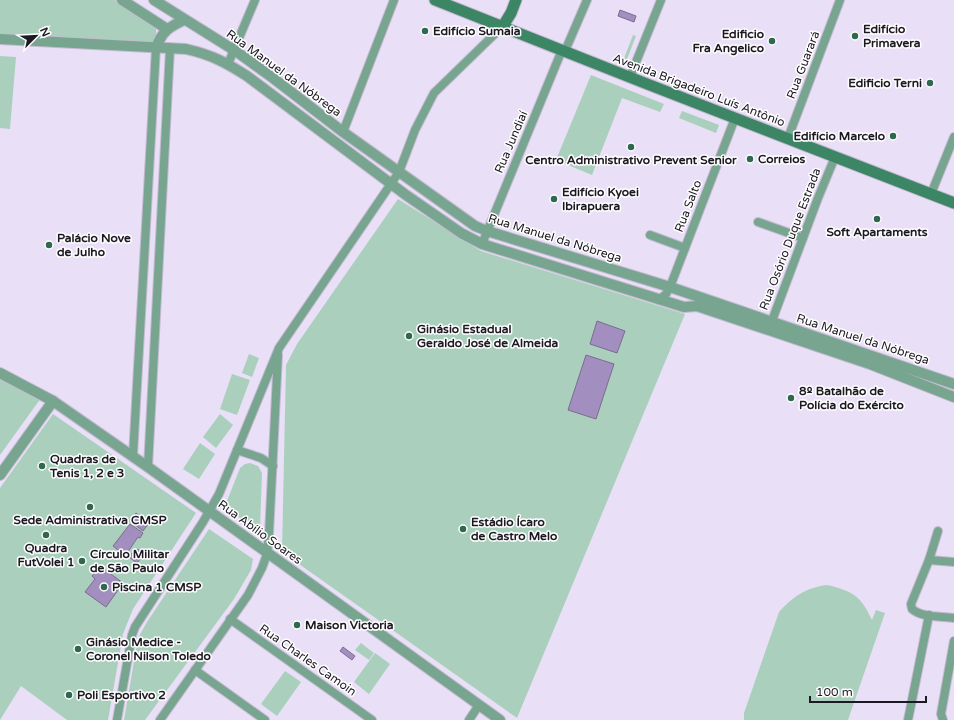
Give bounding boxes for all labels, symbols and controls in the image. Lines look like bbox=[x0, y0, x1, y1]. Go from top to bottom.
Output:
north arrow bbox=[16, 16, 56, 56]
place label: Edifício Primavera bbox=[863, 22, 921, 50]
place label: Edifício Sumaia bbox=[433, 24, 521, 38]
text: N bbox=[37, 25, 52, 39]
marker: Edifício Sumaia bbox=[420, 26, 430, 36]
street label: Rua Manuel da Nóbrega bbox=[224, 27, 344, 119]
place label: Edificio Fra Angelico bbox=[692, 27, 764, 56]
street label: Rua Guarará bbox=[784, 29, 822, 101]
marker: Edifício Primavera bbox=[850, 31, 860, 41]
marker: Edificio Fra Angelico bbox=[767, 36, 777, 46]
street label: Avenida Brigadeiro Luís Antônio bbox=[611, 51, 787, 129]
place label: Edificio Terni bbox=[848, 76, 922, 90]
marker: Edificio Terni bbox=[925, 78, 935, 88]
street label: Rua Jundiaí bbox=[492, 109, 530, 175]
place label: Edifício Marcelo bbox=[793, 129, 885, 143]
marker: Edifício Marcelo bbox=[888, 131, 898, 141]
marker: Centro Administrativo Prevent Senior bbox=[626, 142, 636, 152]
place label: Correios bbox=[758, 152, 806, 166]
place label: Centro Administrativo Prevent Senior bbox=[525, 153, 737, 167]
marker: Correios bbox=[745, 154, 755, 164]
street label: Rua Osório Duque Estrada bbox=[756, 166, 824, 312]
street label: Rua Salto bbox=[672, 178, 704, 234]
place label: Edifício Kyoei Ibirapuera bbox=[562, 185, 639, 214]
marker: Edifício Kyoei Ibirapuera bbox=[549, 194, 559, 204]
street label: Rua Manuel da Nóbrega bbox=[487, 211, 623, 265]
marker: Soft Apartaments bbox=[872, 214, 882, 224]
place label: Soft Apartaments bbox=[826, 225, 928, 240]
place label: Palácio Nove de Julho bbox=[57, 231, 131, 259]
marker: Palácio Nove de Julho bbox=[44, 240, 54, 250]
street label: Rua Manuel da Nóbrega bbox=[795, 311, 931, 367]
place label: Ginásio Estadual Geraldo José de Almeida bbox=[417, 322, 558, 350]
marker: Ginásio Estadual Geraldo José de Almeida bbox=[404, 331, 414, 341]
place label: 8º Batalhão de Polícia do Exército bbox=[799, 384, 904, 412]
marker: 8º Batalhão de Polícia do Exército bbox=[786, 393, 796, 403]
place label: Quadras de Tenis 1, 2 e 3 bbox=[49, 452, 124, 480]
marker: Quadras de Tenis 1, 2 e 3 bbox=[37, 461, 47, 471]
street label: Rua Abílio Soares bbox=[215, 497, 305, 567]
marker: Sede Administrativa CMSP bbox=[85, 502, 95, 512]
place label: Sede Administrativa CMSP bbox=[14, 513, 166, 527]
place label: Estádio Ícaro de Castro Melo bbox=[471, 515, 557, 543]
marker: Estádio Ícaro de Castro Melo bbox=[458, 524, 468, 534]
marker: Quadra FutVolei 1 bbox=[41, 530, 51, 540]
place label: Quadra FutVolei 1 bbox=[18, 541, 74, 569]
place label: Círculo Militar de São Paulo bbox=[90, 547, 170, 575]
marker: Círculo Militar de São Paulo bbox=[77, 556, 87, 566]
place label: Piscina 1 CMSP bbox=[112, 580, 201, 594]
marker: Piscina 1 CMSP bbox=[99, 582, 109, 592]
place label: Maison Victoria bbox=[305, 618, 394, 632]
marker: Maison Victoria bbox=[292, 620, 302, 630]
street label: Rua Charles Camoin bbox=[257, 621, 359, 699]
place label: Ginásio Medice - Coronel Nilson Toledo bbox=[86, 635, 211, 663]
marker: Ginásio Medice - Coronel Nilson Toledo bbox=[73, 644, 83, 654]
scale bar bbox=[810, 678, 926, 704]
text: 100 m bbox=[816, 685, 853, 699]
place label: Poli Esportivo 2 bbox=[77, 688, 166, 703]
marker: Poli Esportivo 2 bbox=[64, 690, 74, 700]

